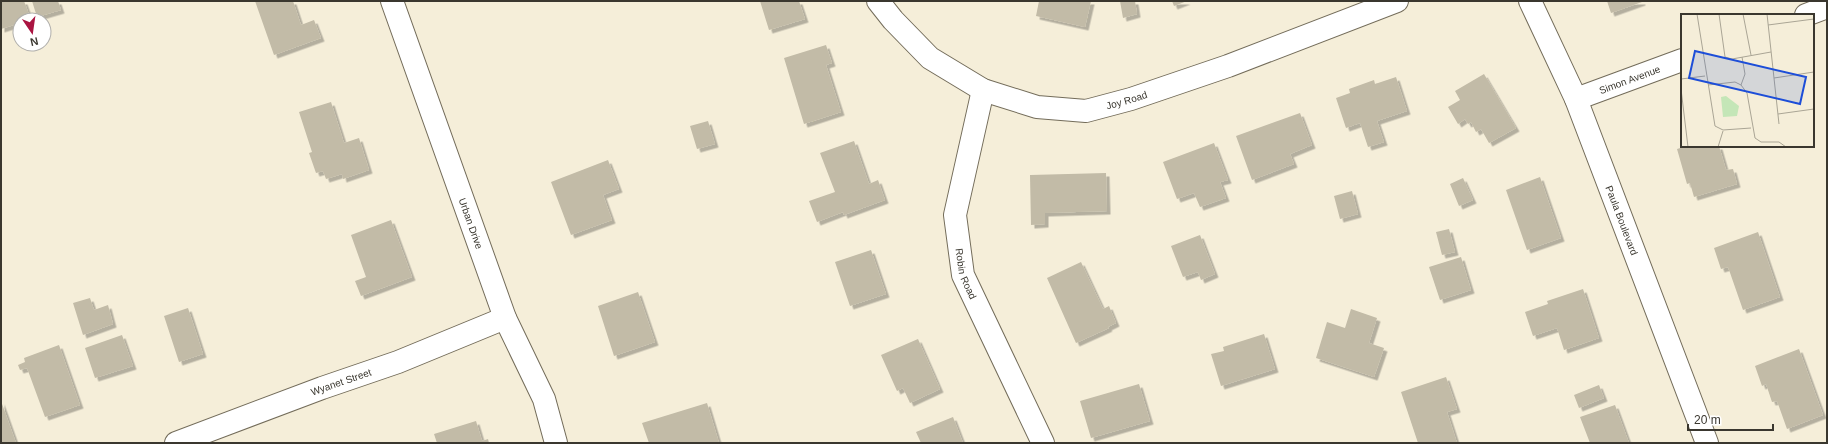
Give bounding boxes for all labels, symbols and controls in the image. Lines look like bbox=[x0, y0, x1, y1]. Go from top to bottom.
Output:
north arrow bbox=[12, 12, 52, 52]
inset map bbox=[1681, 14, 1814, 147]
text: N bbox=[29, 35, 39, 48]
street label: Simon Avenue bbox=[1597, 63, 1662, 96]
street label: Joy Road bbox=[1105, 88, 1149, 111]
street label: Paula Boulevard bbox=[1604, 184, 1640, 257]
street label: Urban Drive bbox=[457, 196, 486, 251]
street label: Robin Road bbox=[954, 247, 979, 301]
street label: Wyanet Street bbox=[309, 366, 373, 397]
scale bar bbox=[1688, 406, 1773, 432]
text: 20 m bbox=[1694, 413, 1721, 427]

